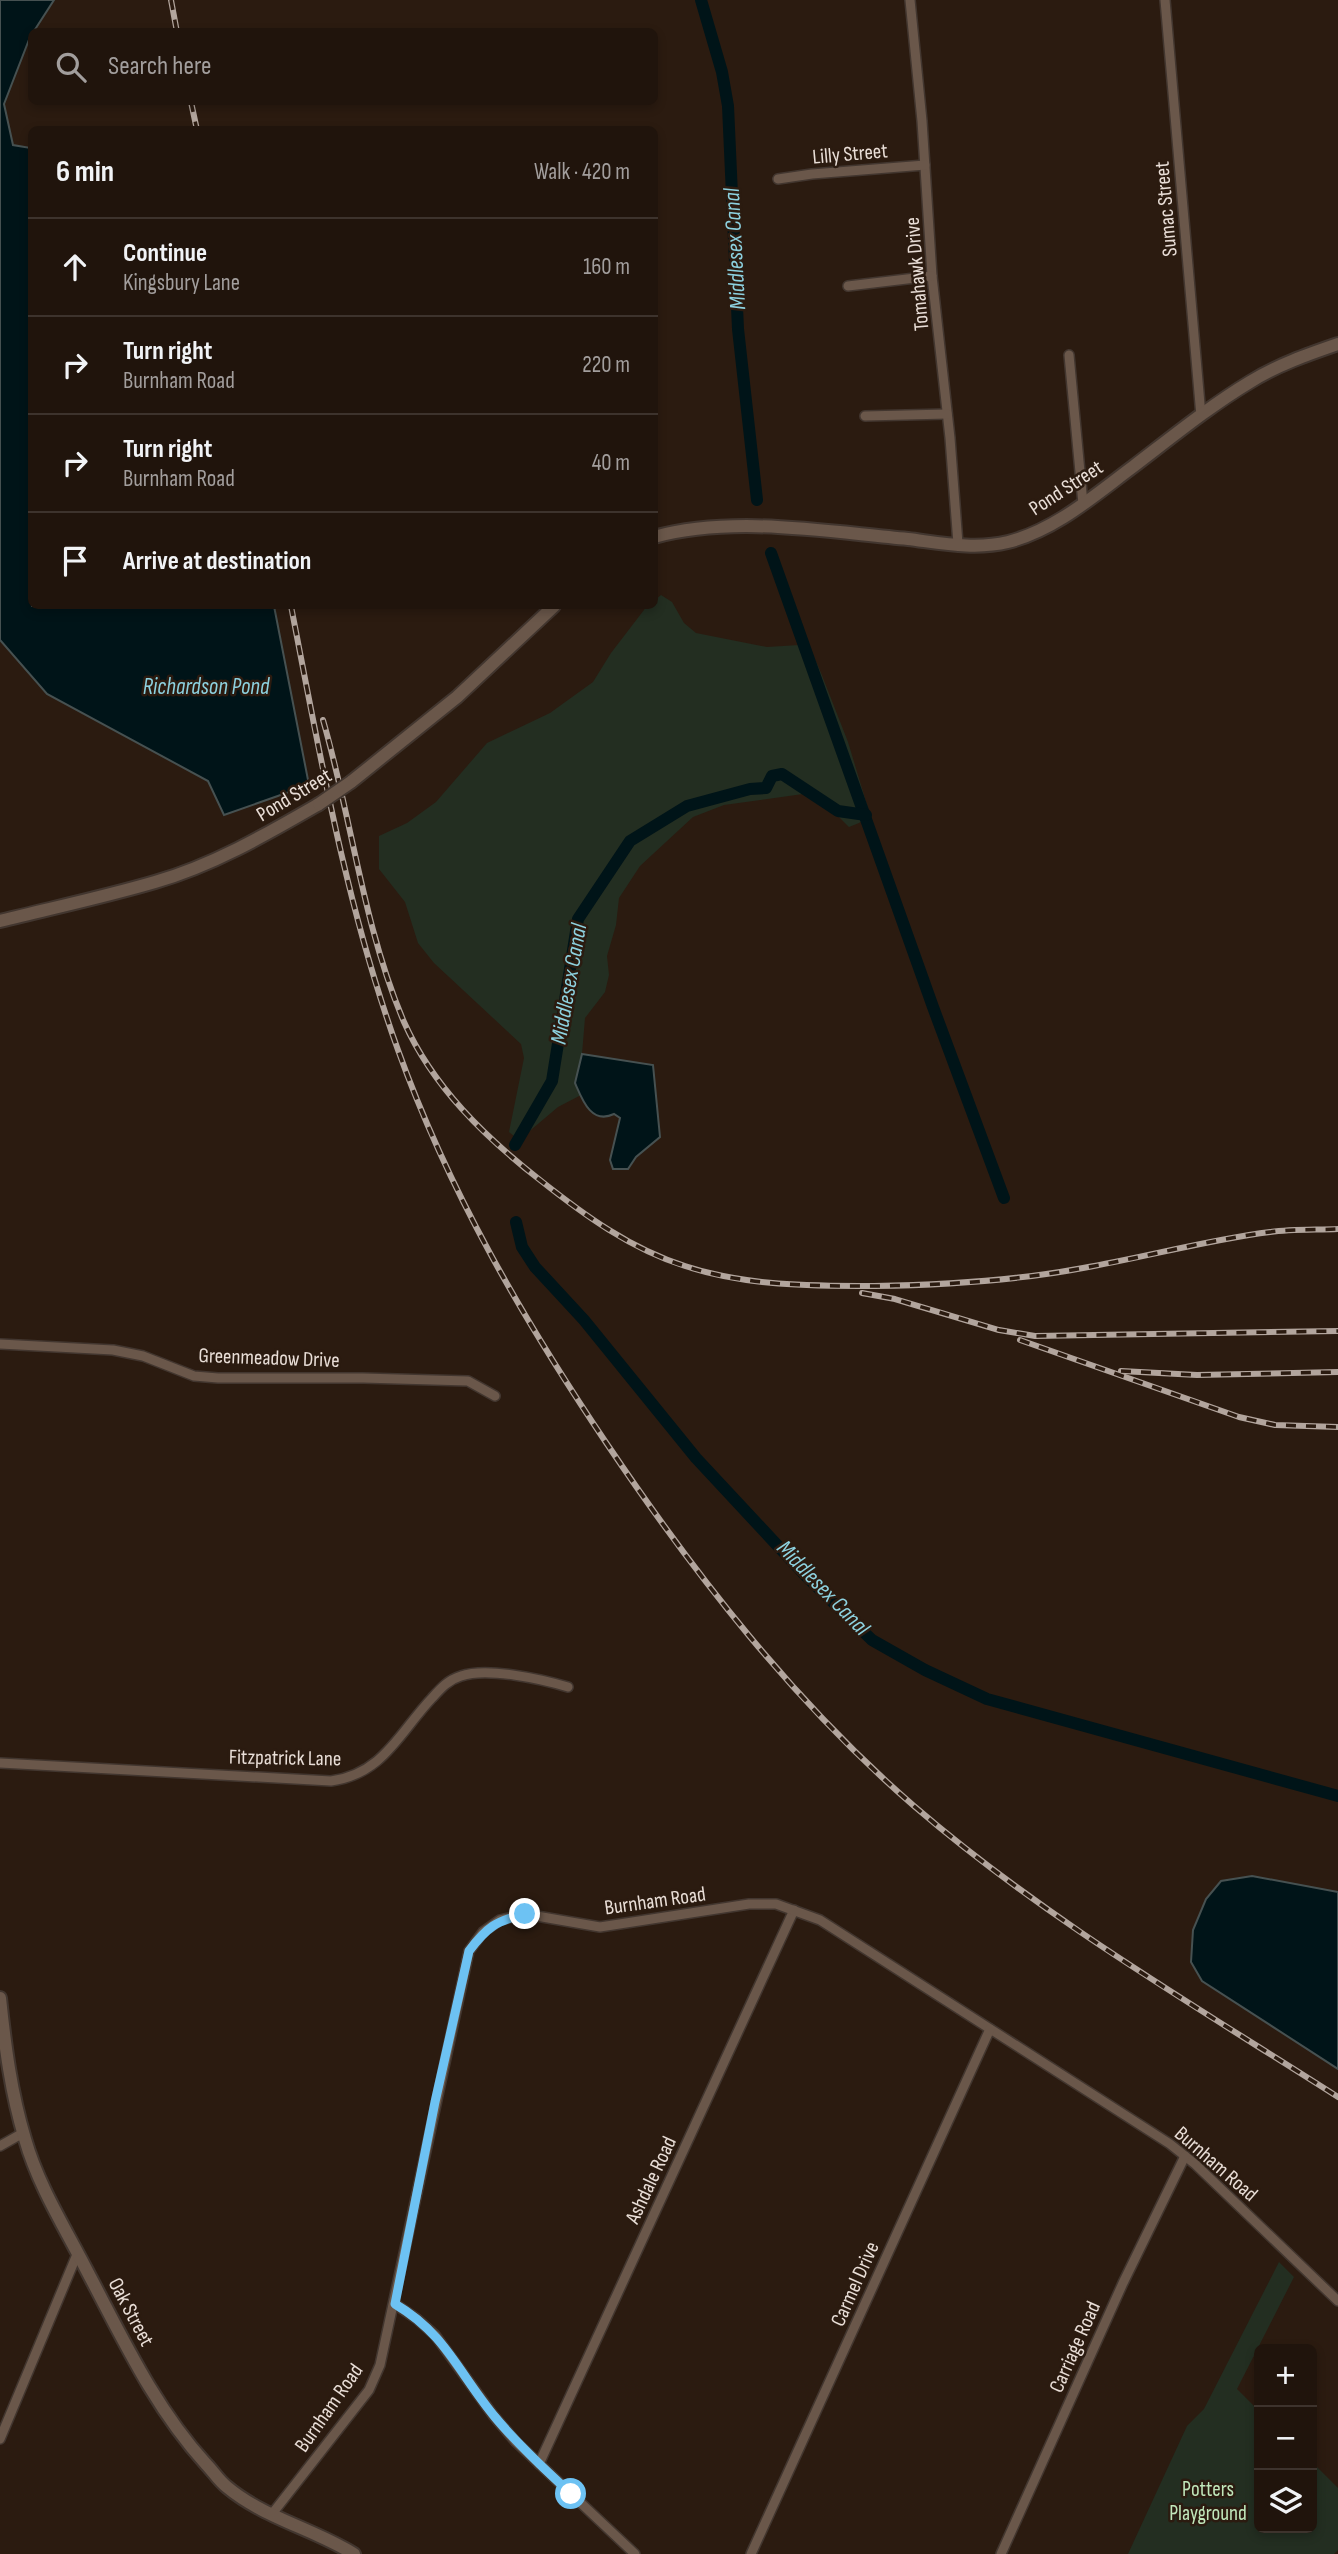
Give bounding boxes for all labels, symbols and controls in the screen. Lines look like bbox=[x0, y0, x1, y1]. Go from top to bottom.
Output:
search box bbox=[28, 28, 658, 105]
icon: search bbox=[52, 48, 90, 86]
text: Search here bbox=[108, 51, 211, 82]
street label: Lilly Street bbox=[811, 138, 889, 170]
text: 6 min bbox=[56, 154, 114, 190]
text: Walk · 420 m bbox=[534, 158, 630, 186]
street label: Sumac Street bbox=[1149, 160, 1183, 258]
water label: Middlesex Canal bbox=[718, 187, 752, 311]
street label: Tomahawk Drive bbox=[900, 216, 934, 332]
text: Continue bbox=[123, 238, 207, 269]
icon: ahead bbox=[56, 248, 94, 286]
text: 160 m bbox=[583, 253, 630, 281]
text: Kingsbury Lane bbox=[123, 269, 240, 297]
text: Turn right bbox=[123, 336, 212, 367]
icon: right bbox=[56, 346, 94, 384]
text: 220 m bbox=[582, 351, 630, 379]
text: Burnham Road bbox=[123, 367, 235, 395]
text: Turn right bbox=[123, 434, 212, 465]
icon: right bbox=[56, 444, 94, 482]
text: 40 m bbox=[592, 449, 630, 477]
street label: Pond Street bbox=[1024, 455, 1108, 521]
text: Burnham Road bbox=[123, 465, 235, 493]
icon: arrive bbox=[56, 542, 94, 580]
text: Arrive at destination bbox=[123, 546, 311, 577]
water label: Richardson Pond bbox=[143, 673, 270, 701]
street label: Pond Street bbox=[252, 763, 336, 827]
water label: Middlesex Canal bbox=[545, 921, 594, 1046]
street label: Greenmeadow Drive bbox=[198, 1343, 340, 1373]
water label: Middlesex Canal bbox=[771, 1534, 876, 1642]
street label: Fitzpatrick Lane bbox=[229, 1745, 341, 1771]
street label: Burnham Road bbox=[603, 1882, 707, 1920]
route end bbox=[509, 1898, 540, 1929]
street label: Burnham Road bbox=[1169, 2121, 1263, 2207]
street label: Ashdale Road bbox=[620, 2133, 682, 2228]
street label: Carmel Drive bbox=[825, 2238, 885, 2330]
street label: Oak Street bbox=[103, 2273, 159, 2351]
street label: Carriage Road bbox=[1044, 2298, 1106, 2396]
map controls bbox=[1254, 2344, 1317, 2533]
button: + bbox=[1254, 2344, 1317, 2407]
street label: Burnham Road bbox=[289, 2359, 369, 2457]
button: − bbox=[1254, 2407, 1317, 2470]
button: layers bbox=[1254, 2470, 1317, 2533]
park label: Potters Playground bbox=[1169, 2477, 1247, 2526]
route start bbox=[555, 2478, 586, 2509]

